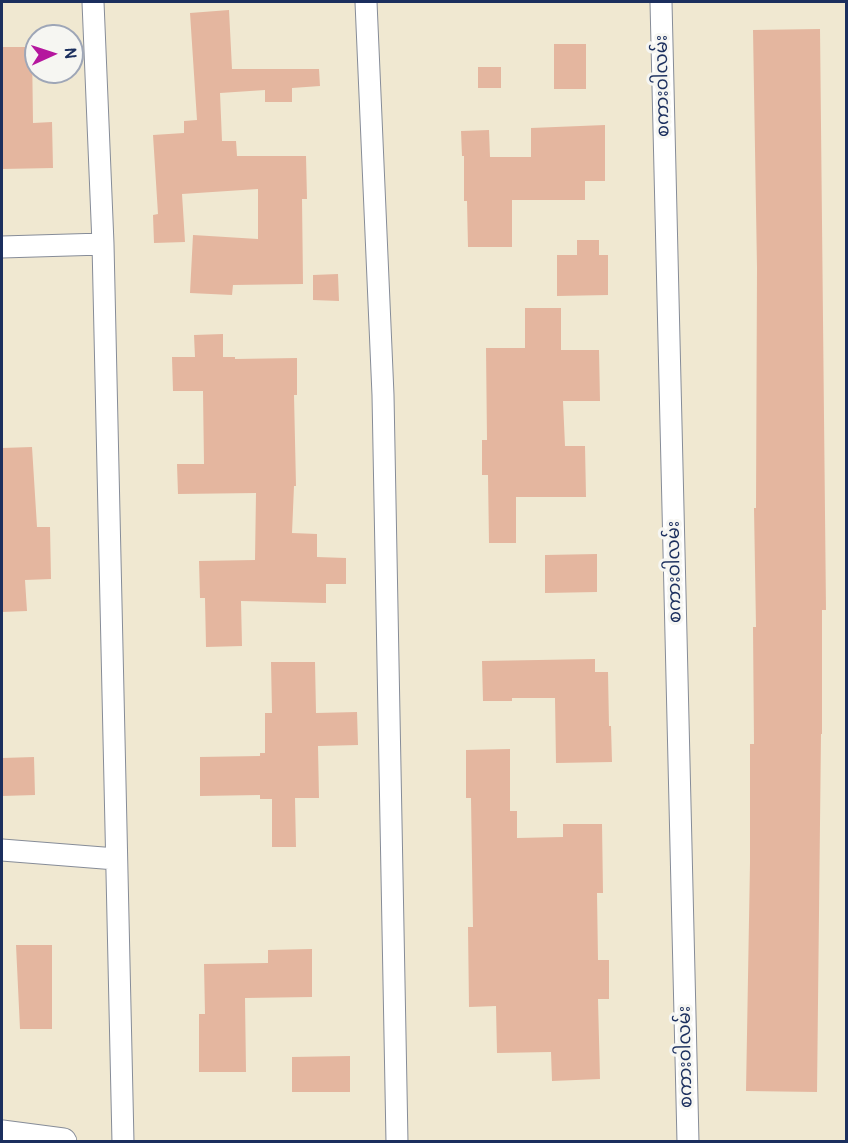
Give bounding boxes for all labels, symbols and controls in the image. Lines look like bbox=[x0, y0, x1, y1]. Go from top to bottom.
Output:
north arrow bbox=[24, 24, 84, 84]
street label: စကားဝါလမ်း bbox=[651, 35, 675, 137]
text: N bbox=[60, 47, 80, 59]
street label: စကားဝါလမ်း bbox=[663, 521, 687, 623]
street label: စကားဝါလမ်း bbox=[674, 1006, 698, 1108]

